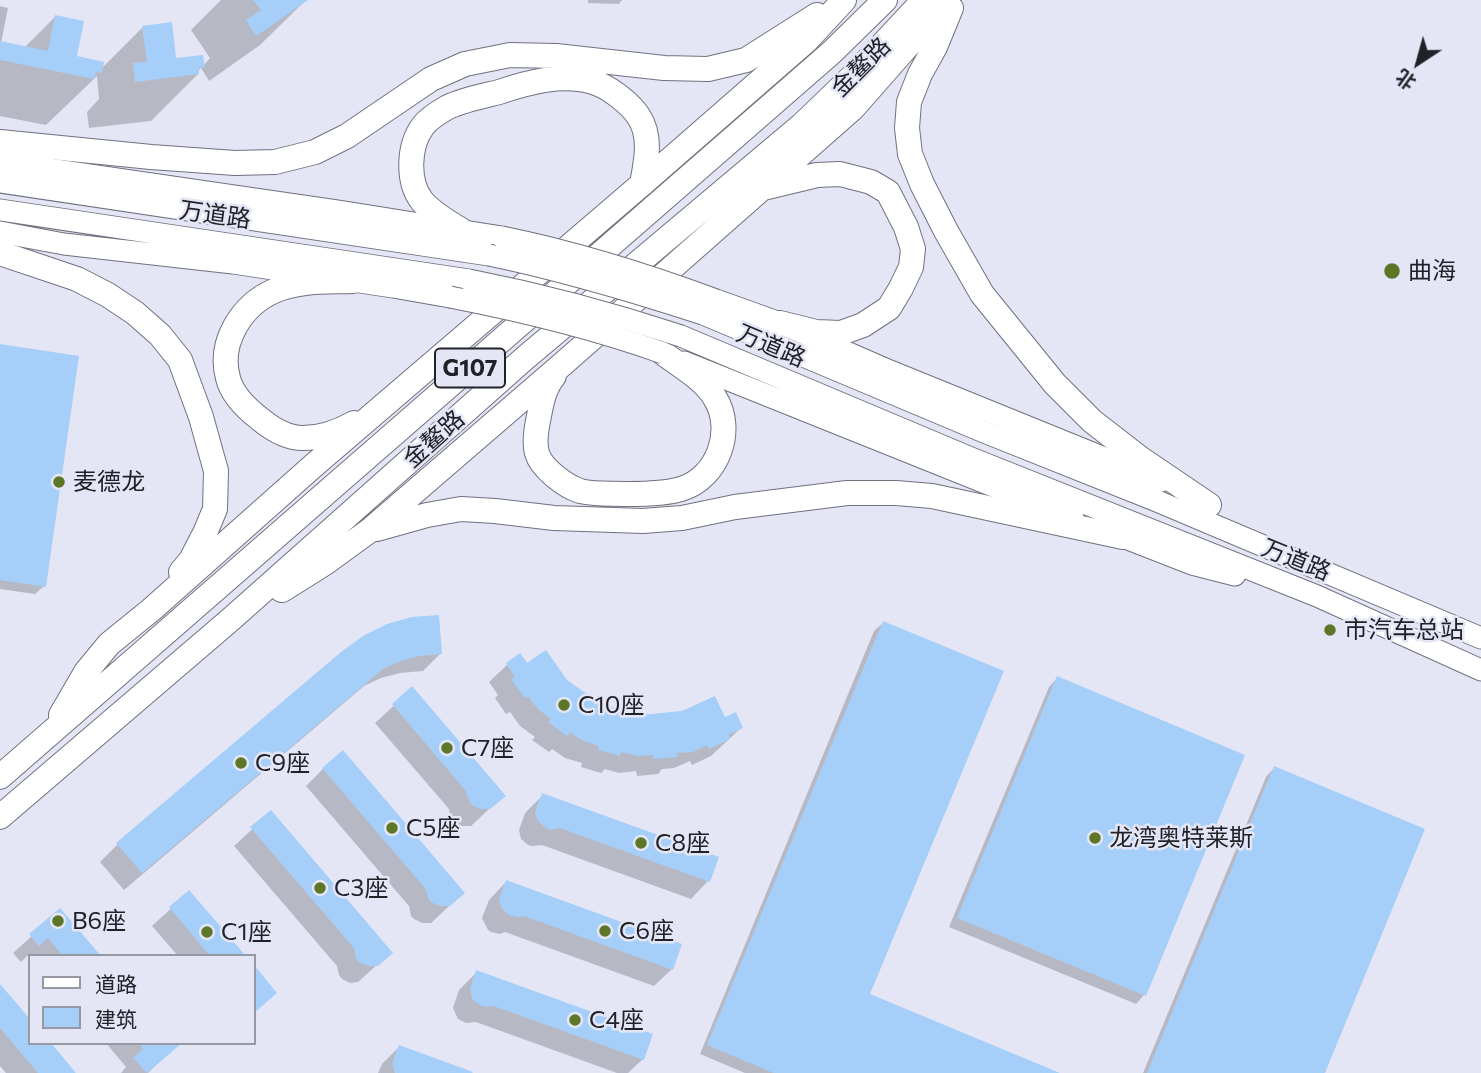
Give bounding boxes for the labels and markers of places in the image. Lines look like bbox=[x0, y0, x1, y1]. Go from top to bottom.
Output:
place label: 曲海 bbox=[1408, 257, 1456, 285]
marker: 曲海 bbox=[1382, 261, 1402, 281]
place label: 麦德龙 bbox=[73, 468, 145, 496]
marker: 麦德龙 bbox=[51, 474, 67, 490]
place label: 市汽车总站 bbox=[1344, 616, 1464, 644]
marker: 市汽车总站 bbox=[1322, 622, 1338, 638]
place label: C10座 bbox=[578, 691, 644, 719]
marker: C10座 bbox=[556, 697, 572, 713]
place label: C7座 bbox=[461, 734, 514, 762]
marker: C7座 bbox=[439, 740, 455, 756]
place label: C9座 bbox=[255, 749, 310, 777]
marker: C9座 bbox=[233, 755, 249, 771]
place label: C5座 bbox=[406, 814, 460, 842]
marker: C5座 bbox=[384, 820, 400, 836]
place label: 龙湾奥特莱斯 bbox=[1109, 824, 1253, 852]
place label: C8座 bbox=[655, 829, 710, 857]
marker: 龙湾奥特莱斯 bbox=[1087, 830, 1103, 846]
marker: C8座 bbox=[633, 835, 649, 851]
place label: C3座 bbox=[334, 874, 388, 902]
marker: C3座 bbox=[312, 880, 328, 896]
place label: B6座 bbox=[72, 907, 126, 935]
marker: B6座 bbox=[50, 913, 66, 929]
place label: C6座 bbox=[619, 917, 674, 945]
place label: C1座 bbox=[221, 918, 272, 946]
marker: C6座 bbox=[597, 923, 613, 939]
marker: C1座 bbox=[199, 924, 215, 940]
place label: C4座 bbox=[589, 1006, 644, 1034]
marker: C4座 bbox=[567, 1012, 583, 1028]

